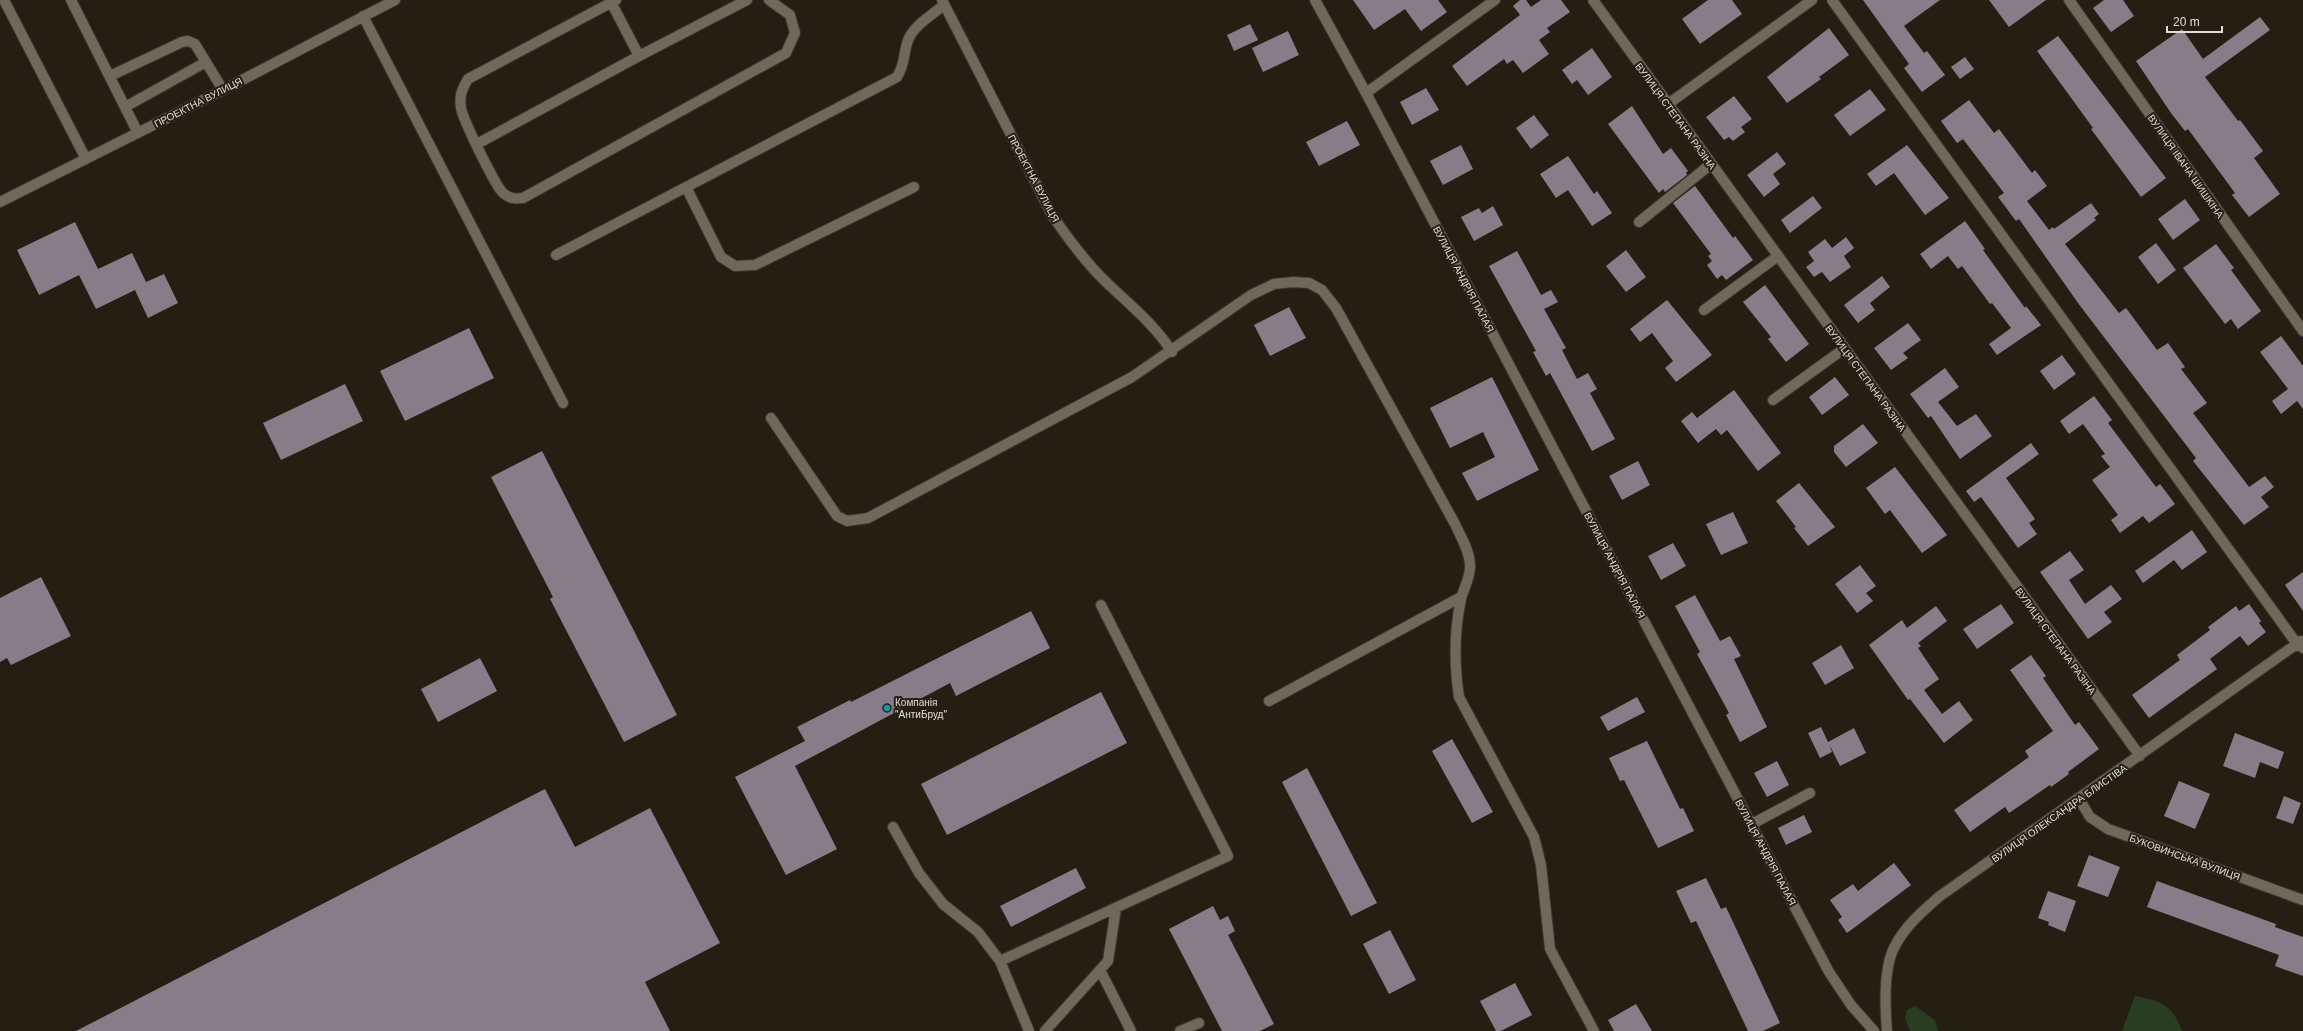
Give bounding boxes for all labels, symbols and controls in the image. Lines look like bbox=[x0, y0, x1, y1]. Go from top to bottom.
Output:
scale bar bbox=[2167, 8, 2222, 34]
text: 20 m bbox=[2173, 15, 2200, 29]
street label: ВУЛИЦЯ СТЕПАНА РАЗІНА bbox=[1633, 61, 1718, 172]
street label: ПРОЕКТНА ВУЛИЦЯ bbox=[152, 75, 244, 129]
street label: ВУЛИЦЯ ІВАНА ШИШКІНА bbox=[2146, 112, 2226, 220]
street label: ПРОЕКТНА ВУЛИЦЯ bbox=[1006, 133, 1061, 224]
street label: ВУЛИЦЯ АНДРІЯ ПАЛАЯ bbox=[1431, 224, 1496, 334]
street label: ВУЛИЦЯ СТЕПАНА РАЗІНА bbox=[1823, 323, 1908, 434]
street label: ВУЛИЦЯ АНДРІЯ ПАЛАЯ bbox=[1582, 510, 1647, 620]
street label: ВУЛИЦЯ СТЕПАНА РАЗІНА bbox=[2013, 586, 2098, 697]
place label: Компанія "АнтиБруд" bbox=[895, 697, 947, 720]
marker: Компанія "АнтиБруд" bbox=[882, 703, 892, 713]
street label: ВУЛИЦЯ ОЛЕКСАНДРА БЛИСТІВА bbox=[1990, 762, 2129, 864]
street label: ВУЛИЦЯ АНДРІЯ ПАЛАЯ bbox=[1733, 797, 1798, 907]
street label: БУКОВИНСЬКА ВУЛИЦЯ bbox=[2128, 832, 2242, 883]

